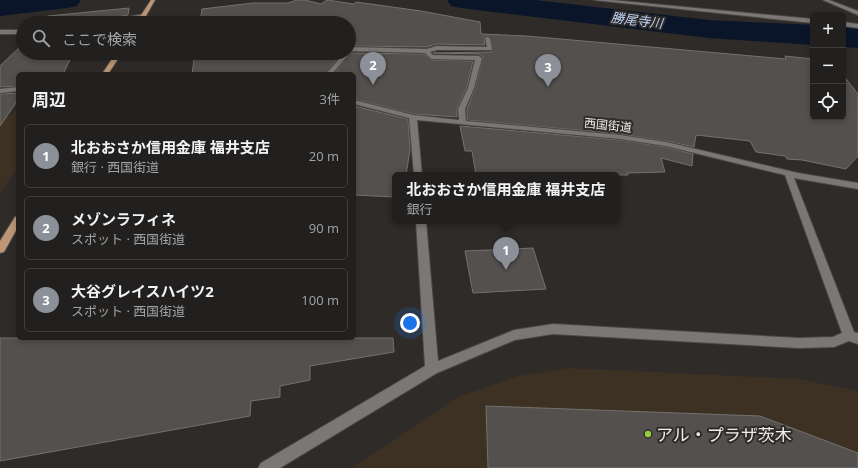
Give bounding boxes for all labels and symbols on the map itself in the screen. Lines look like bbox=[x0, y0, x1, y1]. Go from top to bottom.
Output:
water label: 勝尾寺川 bbox=[610, 8, 666, 32]
pin: 2 bbox=[360, 52, 386, 85]
pin: 3 bbox=[535, 54, 561, 87]
street label: 西国街道 bbox=[583, 114, 633, 136]
pin: 1 bbox=[493, 237, 519, 270]
your location bbox=[400, 313, 420, 333]
place label: アル・プラザ茨木 bbox=[656, 423, 792, 446]
marker: アル・プラザ茨木 bbox=[643, 429, 653, 439]

